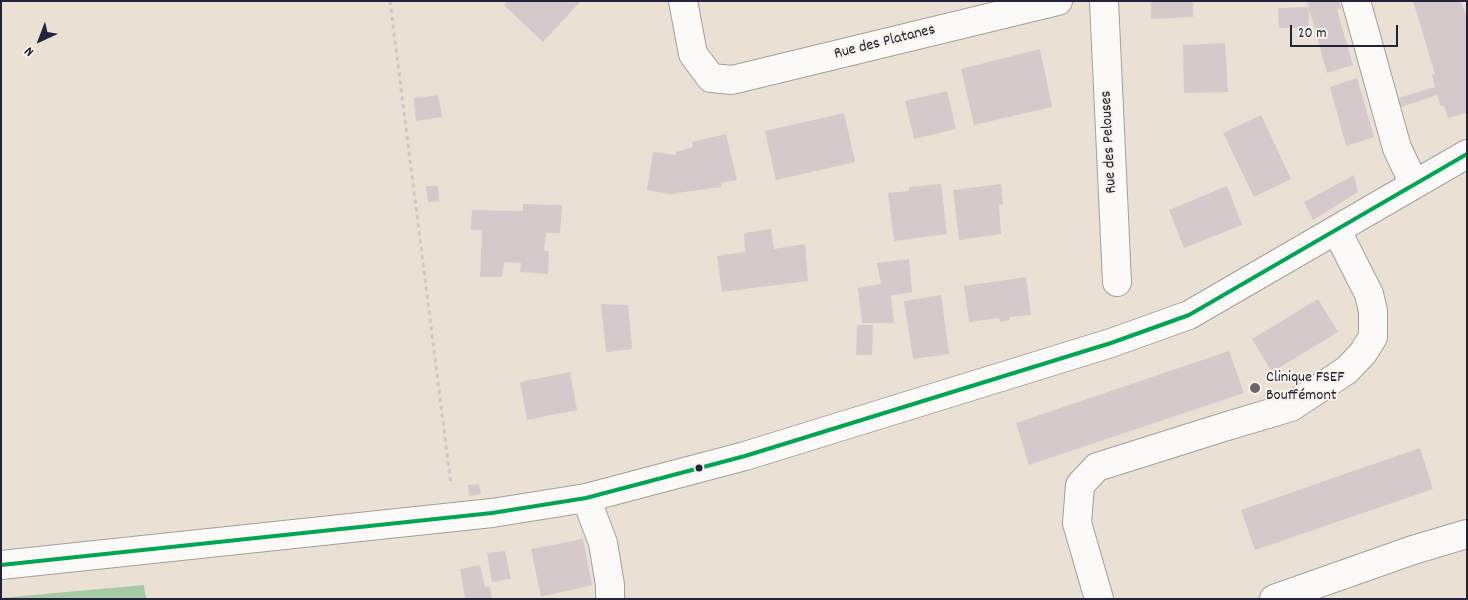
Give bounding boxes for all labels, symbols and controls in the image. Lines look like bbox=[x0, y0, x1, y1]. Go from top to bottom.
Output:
north arrow bbox=[15, 15, 65, 65]
scale bar bbox=[1293, 15, 1400, 47]
street label: Rue des Platanes bbox=[832, 21, 938, 65]
text: 20 m bbox=[1298, 23, 1326, 45]
text: N bbox=[20, 41, 39, 61]
street label: Rue des Pelouses bbox=[1098, 90, 1122, 194]
place label: Clinique FSEF Bouffémont bbox=[1266, 369, 1344, 407]
marker: Clinique FSEF Bouffémont bbox=[1248, 381, 1262, 395]
unlabelled marker bbox=[694, 463, 704, 473]

